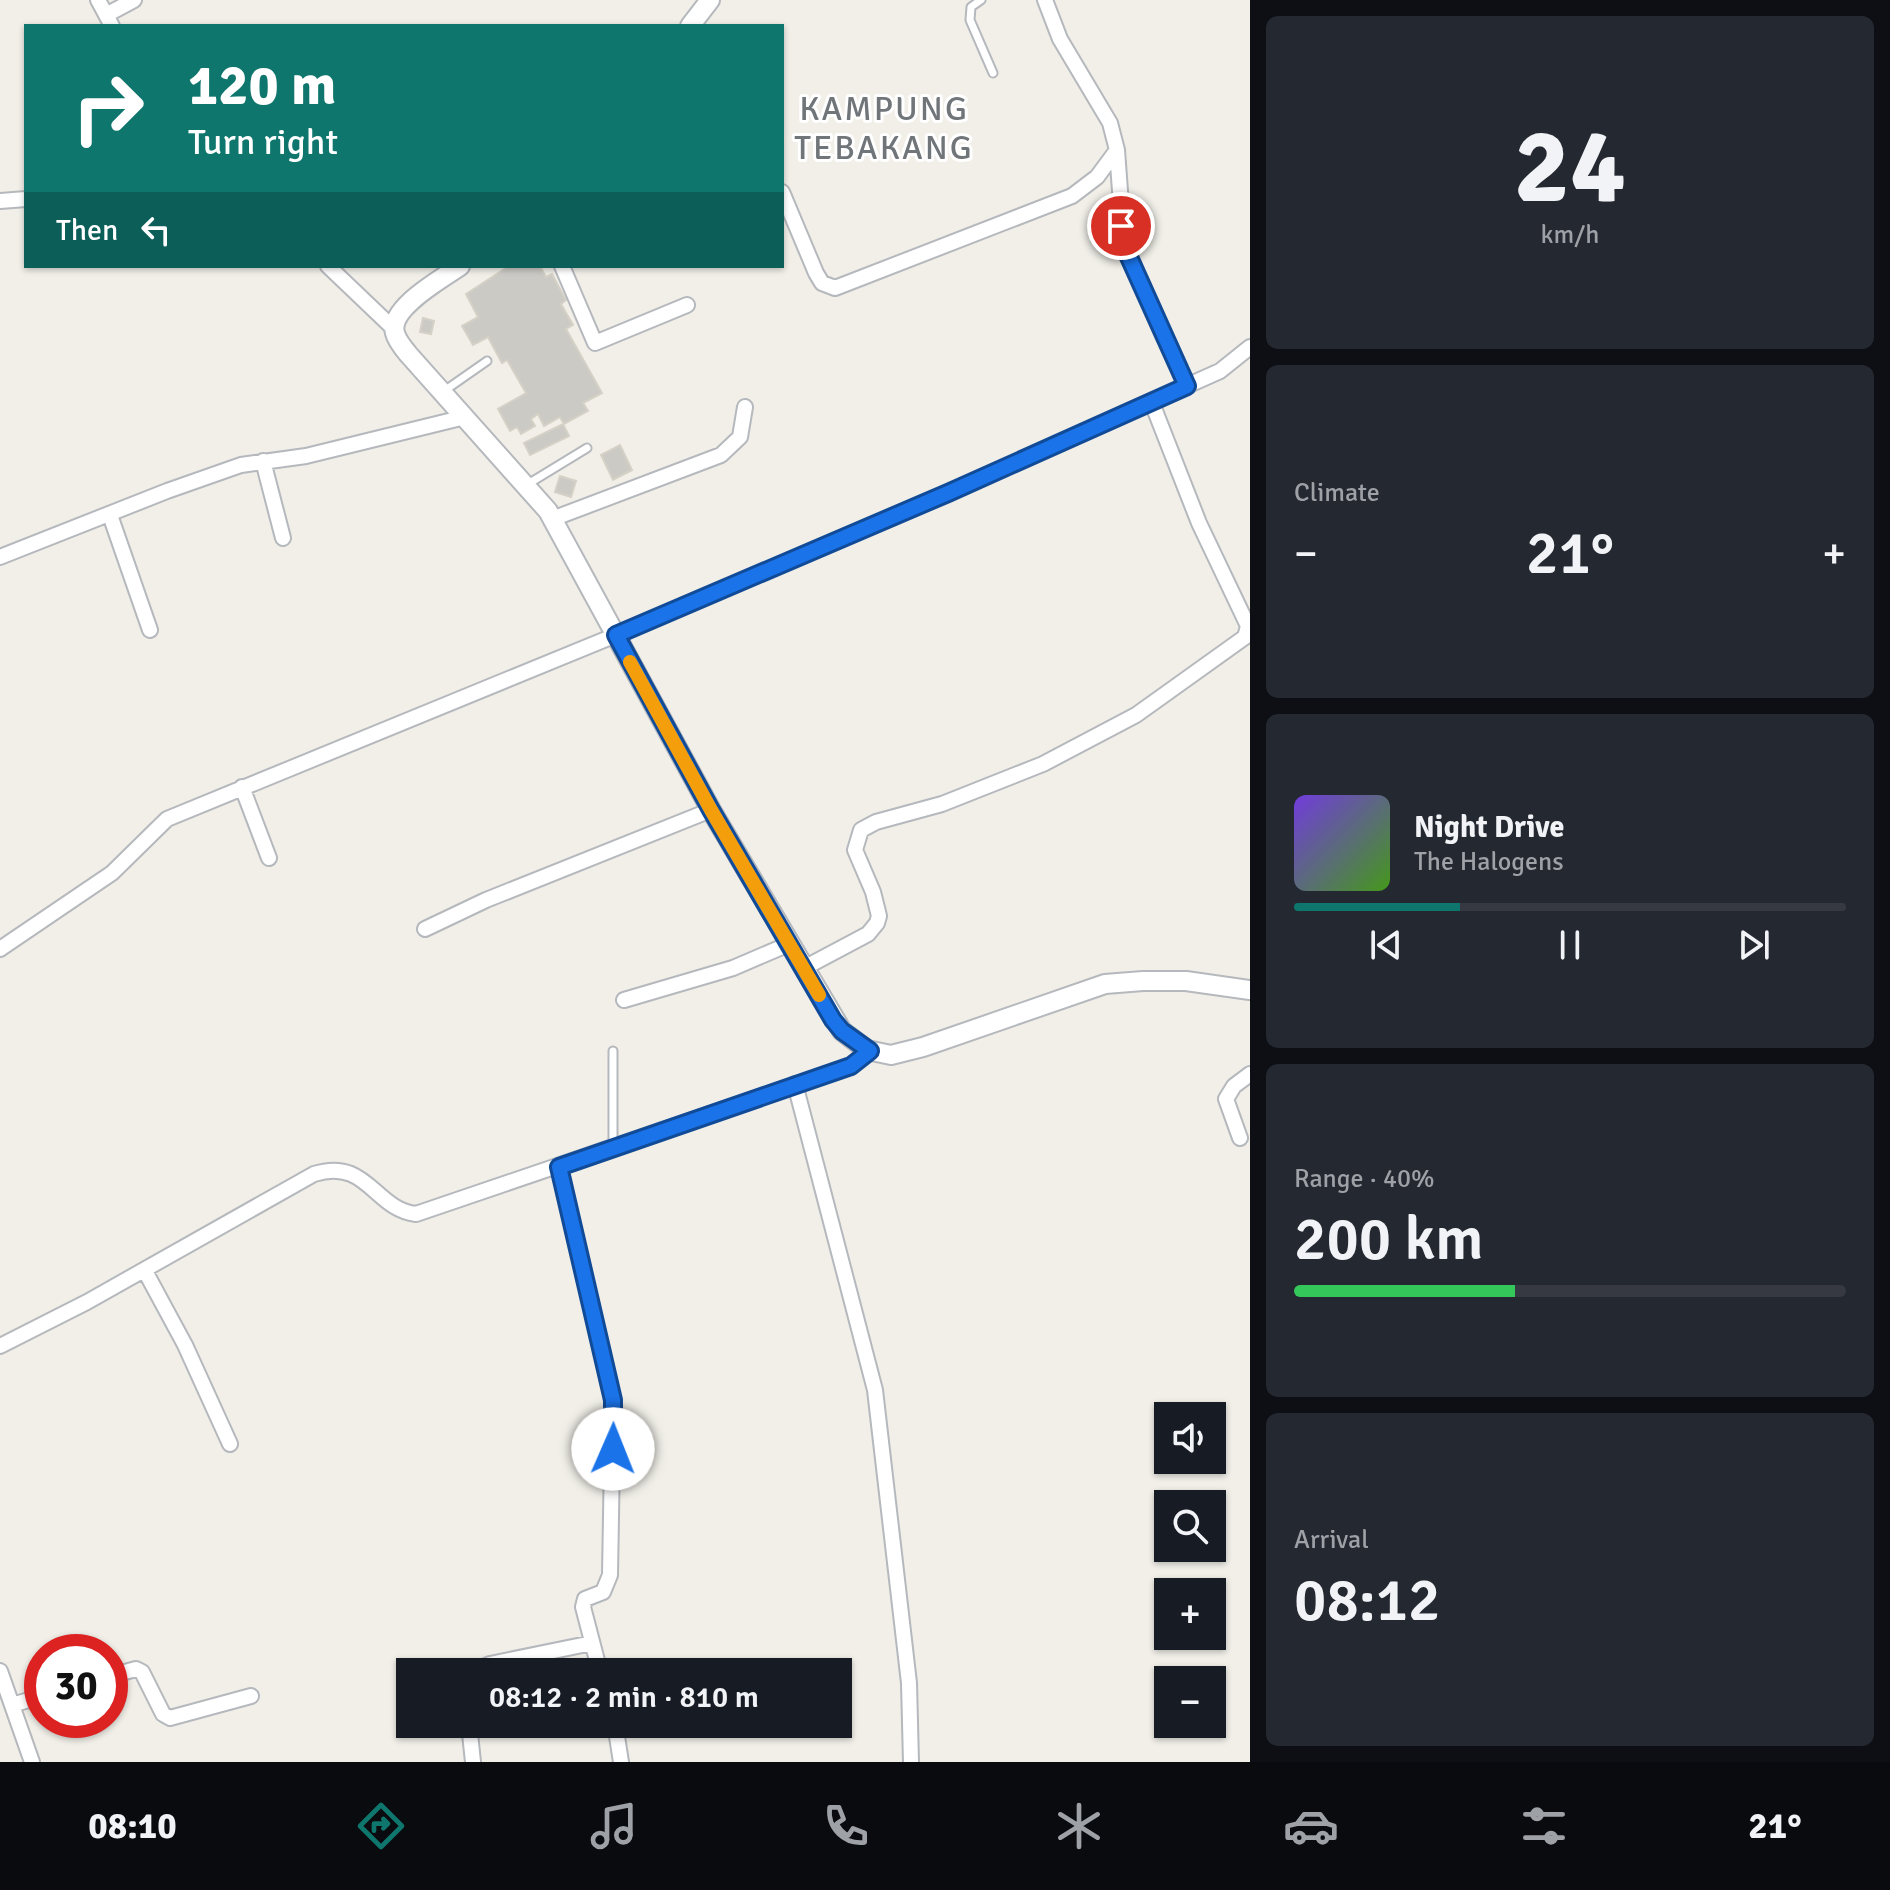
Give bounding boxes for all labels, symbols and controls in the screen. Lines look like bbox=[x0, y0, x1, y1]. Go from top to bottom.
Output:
text: 120 m bbox=[188, 51, 336, 120]
icon: right bbox=[56, 56, 160, 160]
district label: KAMPUNG TEBAKANG bbox=[794, 88, 974, 169]
text: 24 bbox=[1514, 103, 1626, 231]
text: Turn right bbox=[188, 120, 338, 165]
pin bbox=[1087, 192, 1155, 260]
icon: arrive bbox=[1099, 204, 1143, 248]
icon: left bbox=[134, 208, 178, 252]
text: Then bbox=[56, 212, 118, 249]
text: km/h bbox=[1541, 219, 1599, 251]
text: Climate bbox=[1294, 477, 1380, 509]
text: 21° bbox=[1526, 517, 1614, 591]
text: − bbox=[1294, 527, 1318, 581]
text: + bbox=[1822, 527, 1846, 581]
text: Night Drive bbox=[1414, 809, 1564, 846]
text: The Halogens bbox=[1414, 846, 1564, 878]
icon: previous bbox=[1364, 923, 1408, 967]
icon: pause bbox=[1548, 923, 1592, 967]
icon: next bbox=[1732, 923, 1776, 967]
text: Range · 40% bbox=[1294, 1163, 1435, 1195]
text: 200 km bbox=[1294, 1203, 1483, 1277]
map controls bbox=[1154, 1402, 1226, 1738]
button: sound bbox=[1154, 1402, 1226, 1474]
position arrow bbox=[571, 1407, 655, 1491]
button: search bbox=[1154, 1490, 1226, 1562]
text: Arrival bbox=[1294, 1524, 1369, 1556]
text: 08:12 bbox=[1294, 1564, 1441, 1638]
button: + bbox=[1154, 1578, 1226, 1650]
speed limit sign: 30 bbox=[24, 1634, 128, 1738]
button: − bbox=[1154, 1666, 1226, 1738]
text: 08:12 · 2 min · 810 m bbox=[489, 1679, 759, 1716]
icon: directions bbox=[353, 1798, 409, 1854]
icon: music bbox=[586, 1798, 642, 1854]
icon: phone bbox=[818, 1798, 874, 1854]
icon: climate bbox=[1051, 1798, 1107, 1854]
icon: car bbox=[1283, 1798, 1339, 1854]
icon: filters bbox=[1516, 1798, 1572, 1854]
text: 08:10 bbox=[88, 1804, 177, 1849]
text: 21° bbox=[1748, 1804, 1802, 1849]

